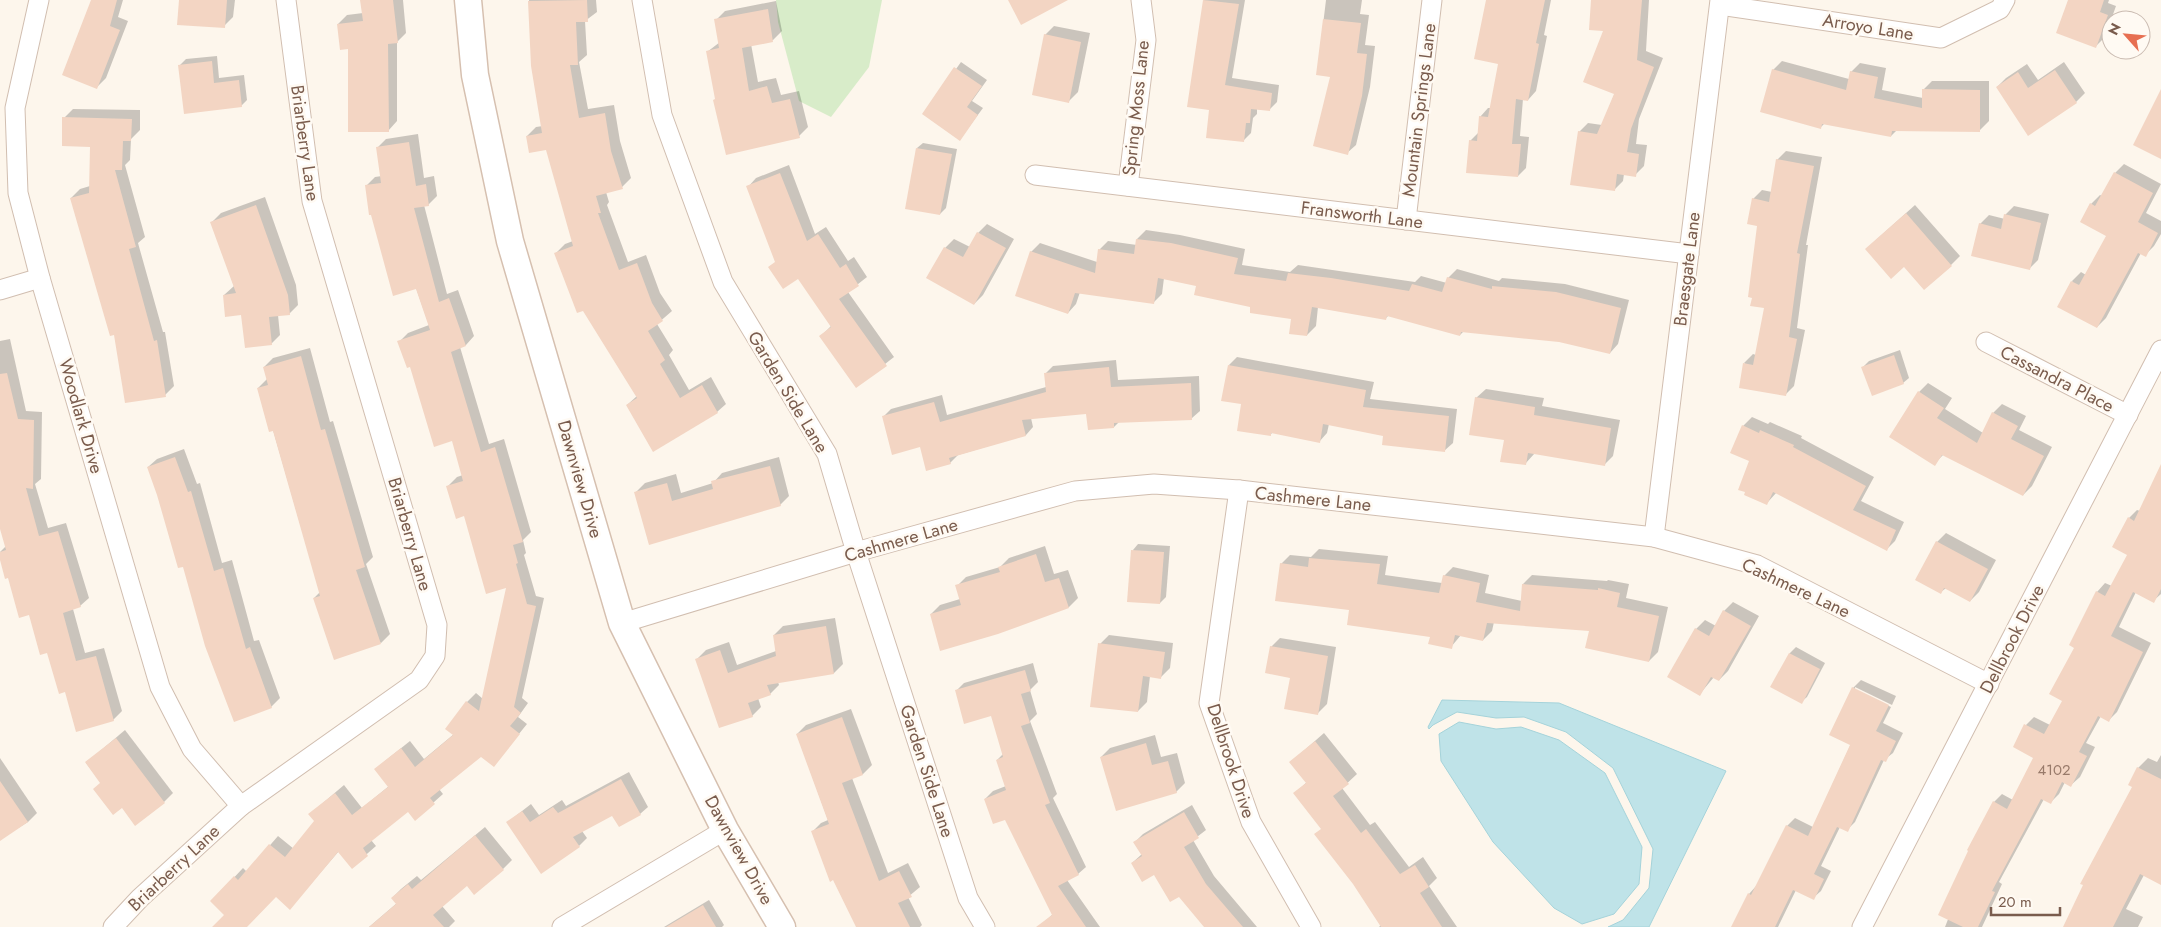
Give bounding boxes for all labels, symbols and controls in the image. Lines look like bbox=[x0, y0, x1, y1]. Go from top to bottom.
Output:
street label: Arroyo Lane bbox=[1821, 7, 1915, 47]
north arrow bbox=[2101, 10, 2151, 60]
text: N bbox=[2103, 20, 2126, 39]
street label: Mountain Springs Lane bbox=[1395, 22, 1443, 198]
street label: Spring Moss Lane bbox=[1116, 39, 1156, 177]
street label: Briarberry Lane bbox=[284, 83, 326, 203]
street label: Fransworth Lane bbox=[1300, 195, 1424, 235]
street label: Braesgate Lane bbox=[1667, 210, 1707, 328]
street label: Garden Side Lane bbox=[741, 326, 835, 458]
street label: Cassandra Place bbox=[1996, 339, 2118, 419]
street label: Woodlark Drive bbox=[52, 355, 110, 477]
street label: Dawnview Drive bbox=[551, 417, 609, 541]
street label: Briarberry Lane bbox=[381, 474, 439, 594]
street label: Cashmere Lane bbox=[1253, 480, 1373, 518]
street label: Cashmere Lane bbox=[841, 511, 961, 569]
street label: Cashmere Lane bbox=[1737, 551, 1855, 625]
street label: Dellbrook Drive bbox=[1973, 580, 2051, 698]
street label: Dellbrook Drive bbox=[1200, 700, 1262, 822]
street label: Garden Side Lane bbox=[893, 701, 961, 841]
house number: 4102 bbox=[2037, 759, 2071, 781]
street label: Dawnview Drive bbox=[698, 790, 780, 910]
street label: Briarberry Lane bbox=[122, 819, 226, 917]
scale bar bbox=[1991, 884, 2060, 916]
text: 20 m bbox=[1998, 891, 2032, 913]

